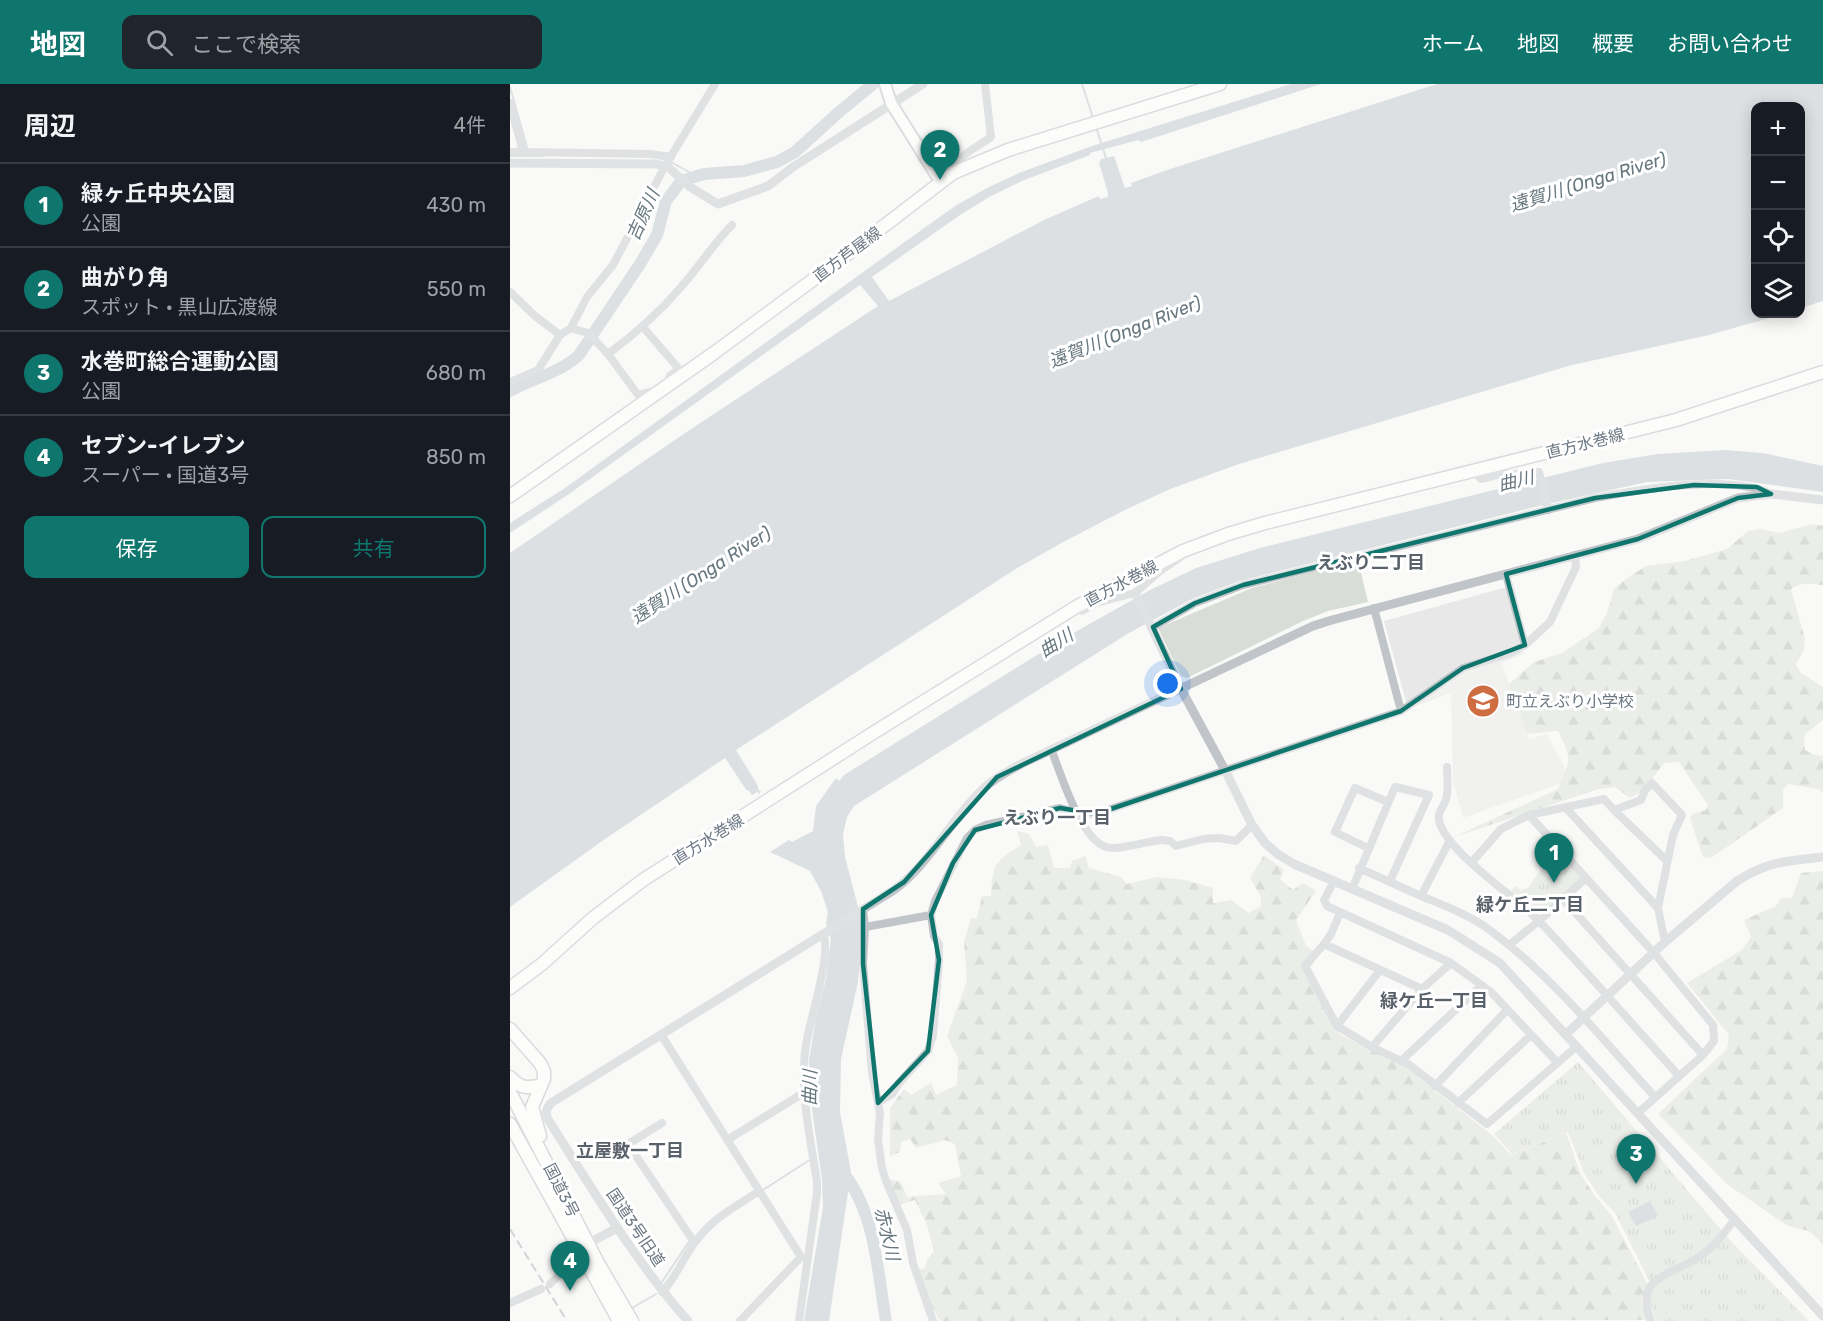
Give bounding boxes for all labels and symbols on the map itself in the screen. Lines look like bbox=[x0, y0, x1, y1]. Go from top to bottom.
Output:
pin: 2 bbox=[920, 130, 960, 180]
water label: 遠賀川 (Onga River) bbox=[1507, 148, 1669, 216]
water label: 吉原川 bbox=[622, 184, 665, 244]
street label: 直方芦屋線 bbox=[810, 223, 885, 286]
water label: 遠賀川 (Onga River) bbox=[1046, 291, 1204, 373]
street label: 直方水巻線 bbox=[1544, 425, 1626, 462]
water label: 曲川 bbox=[1496, 466, 1538, 496]
water label: 遠賀川 (Onga River) bbox=[627, 522, 775, 628]
district label: えぶり二丁目 bbox=[1317, 552, 1425, 574]
street label: 直方水巻線 bbox=[1081, 556, 1161, 611]
water label: 曲川 bbox=[1035, 623, 1079, 662]
your location bbox=[1153, 669, 1182, 698]
school or university icon: 町立えぶり小学校 bbox=[1465, 683, 1501, 719]
place label: 町立えぶり小学校 bbox=[1506, 692, 1634, 711]
district label: えぶり一丁目 bbox=[1003, 807, 1111, 829]
street label: 直方水巻線 bbox=[669, 810, 747, 869]
pin: 1 bbox=[1534, 834, 1574, 883]
district label: 緑ケ丘二丁目 bbox=[1476, 894, 1584, 916]
district label: 緑ケ丘一丁目 bbox=[1380, 990, 1488, 1012]
water label: 曲川 bbox=[799, 1068, 821, 1106]
pin: 3 bbox=[1616, 1134, 1656, 1184]
district label: 立屋敷一丁目 bbox=[576, 1140, 684, 1162]
street label: 国道3号 bbox=[540, 1160, 583, 1220]
street label: 国道3号旧道 bbox=[603, 1185, 669, 1270]
water label: 赤水川 bbox=[870, 1205, 904, 1265]
pin: 4 bbox=[550, 1242, 590, 1291]

